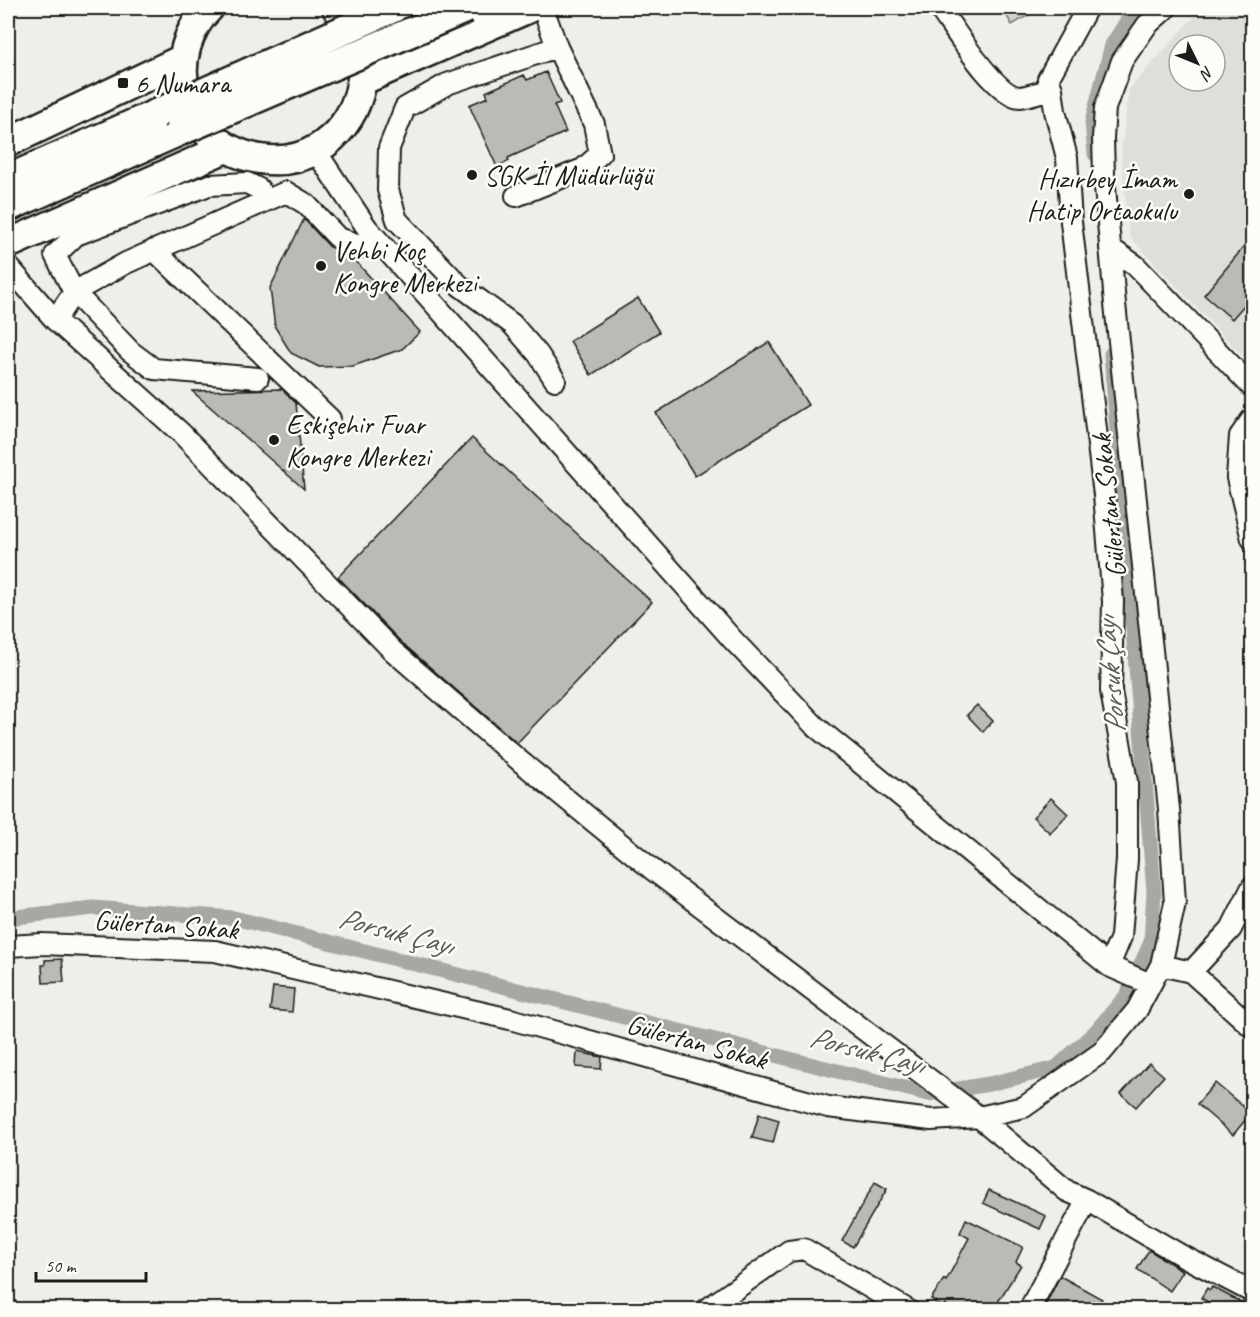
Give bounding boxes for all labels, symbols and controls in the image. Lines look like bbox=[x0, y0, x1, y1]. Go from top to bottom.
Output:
north arrow bbox=[1167, 33, 1227, 93]
text: N bbox=[1194, 62, 1218, 85]
place label: 6 Numara bbox=[135, 66, 232, 101]
marker: 6 Numara bbox=[116, 76, 130, 90]
place label: SGK İl Müdürlüğü bbox=[484, 158, 656, 193]
place label: Hızırbey İmam Hatip Ortaokulu bbox=[1027, 161, 1179, 228]
marker: SGK İl Müdürlüğü bbox=[465, 168, 479, 182]
marker: Hızırbey İmam Hatip Ortaokulu bbox=[1182, 187, 1196, 201]
place label: Vehbi Koç Kongre Merkezi bbox=[333, 233, 480, 300]
marker: Vehbi Koç Kongre Merkezi bbox=[314, 259, 328, 273]
place label: Eskişehir Fuar Kongre Merkezi bbox=[286, 407, 433, 474]
street label: Gülertan Sokak bbox=[1083, 431, 1133, 579]
marker: Eskişehir Fuar Kongre Merkezi bbox=[267, 433, 281, 447]
water label: Porsuk Çayı bbox=[1086, 612, 1134, 735]
water label: Porsuk Çayı bbox=[335, 898, 461, 964]
street label: Gülertan Sokak bbox=[93, 902, 241, 947]
street label: Gülertan Sokak bbox=[623, 1006, 773, 1077]
water label: Porsuk Çayı bbox=[806, 1017, 932, 1083]
scale bar bbox=[36, 1245, 146, 1283]
text: 50 m bbox=[45, 1255, 78, 1277]

